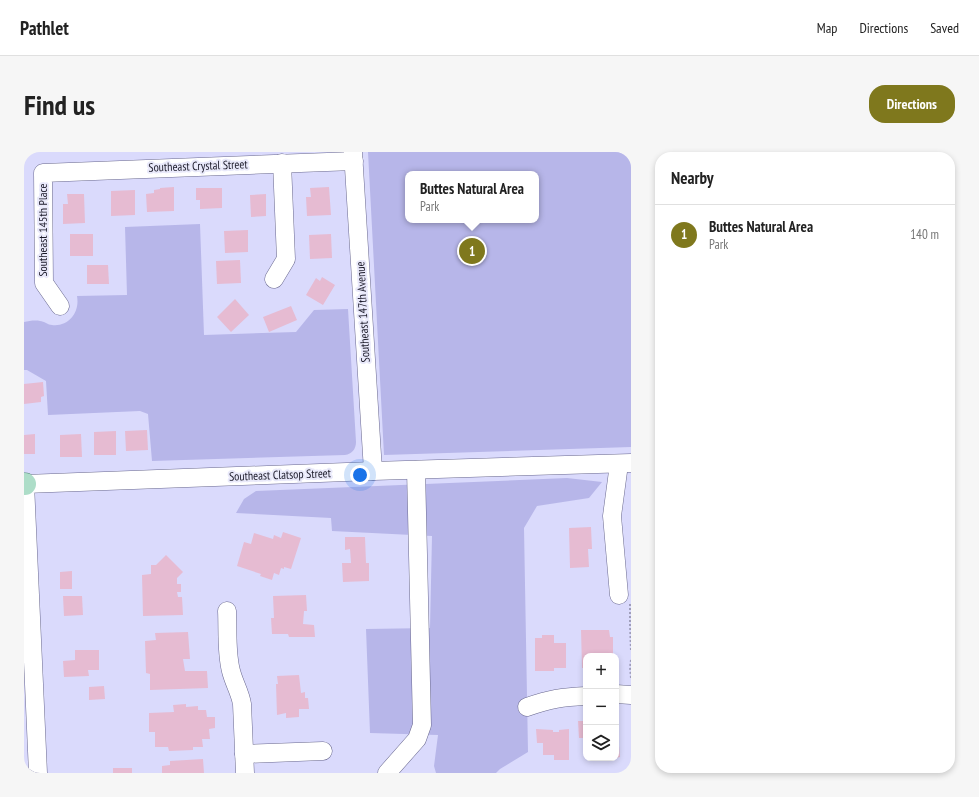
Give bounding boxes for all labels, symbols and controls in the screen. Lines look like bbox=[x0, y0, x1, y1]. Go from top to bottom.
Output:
text: Pathlet bbox=[20, 16, 69, 40]
text: Map bbox=[817, 19, 837, 37]
text: Directions bbox=[859, 19, 908, 37]
text: Saved bbox=[930, 19, 959, 37]
button: Directions bbox=[869, 85, 955, 123]
text: Find us bbox=[24, 86, 95, 123]
street label: Southeast Crystal Street bbox=[148, 156, 249, 175]
text: Nearby bbox=[671, 167, 714, 189]
popup bbox=[405, 171, 539, 223]
text: Buttes Natural Area bbox=[420, 179, 524, 198]
street label: Southeast 145th Place bbox=[35, 183, 50, 277]
text: Park bbox=[420, 198, 439, 215]
text: Buttes Natural Area bbox=[709, 217, 813, 236]
text: 1 bbox=[681, 226, 687, 243]
text: 140 m bbox=[910, 226, 939, 243]
pin: 1 bbox=[459, 236, 485, 266]
text: Park bbox=[709, 236, 728, 253]
street label: Southeast 147th Avenue bbox=[352, 261, 373, 363]
street label: Southeast Clatsop Street bbox=[229, 465, 332, 484]
your location bbox=[350, 465, 370, 485]
map controls bbox=[583, 653, 619, 761]
button: + bbox=[583, 653, 619, 689]
button: − bbox=[583, 689, 619, 725]
button: layers bbox=[583, 725, 619, 761]

